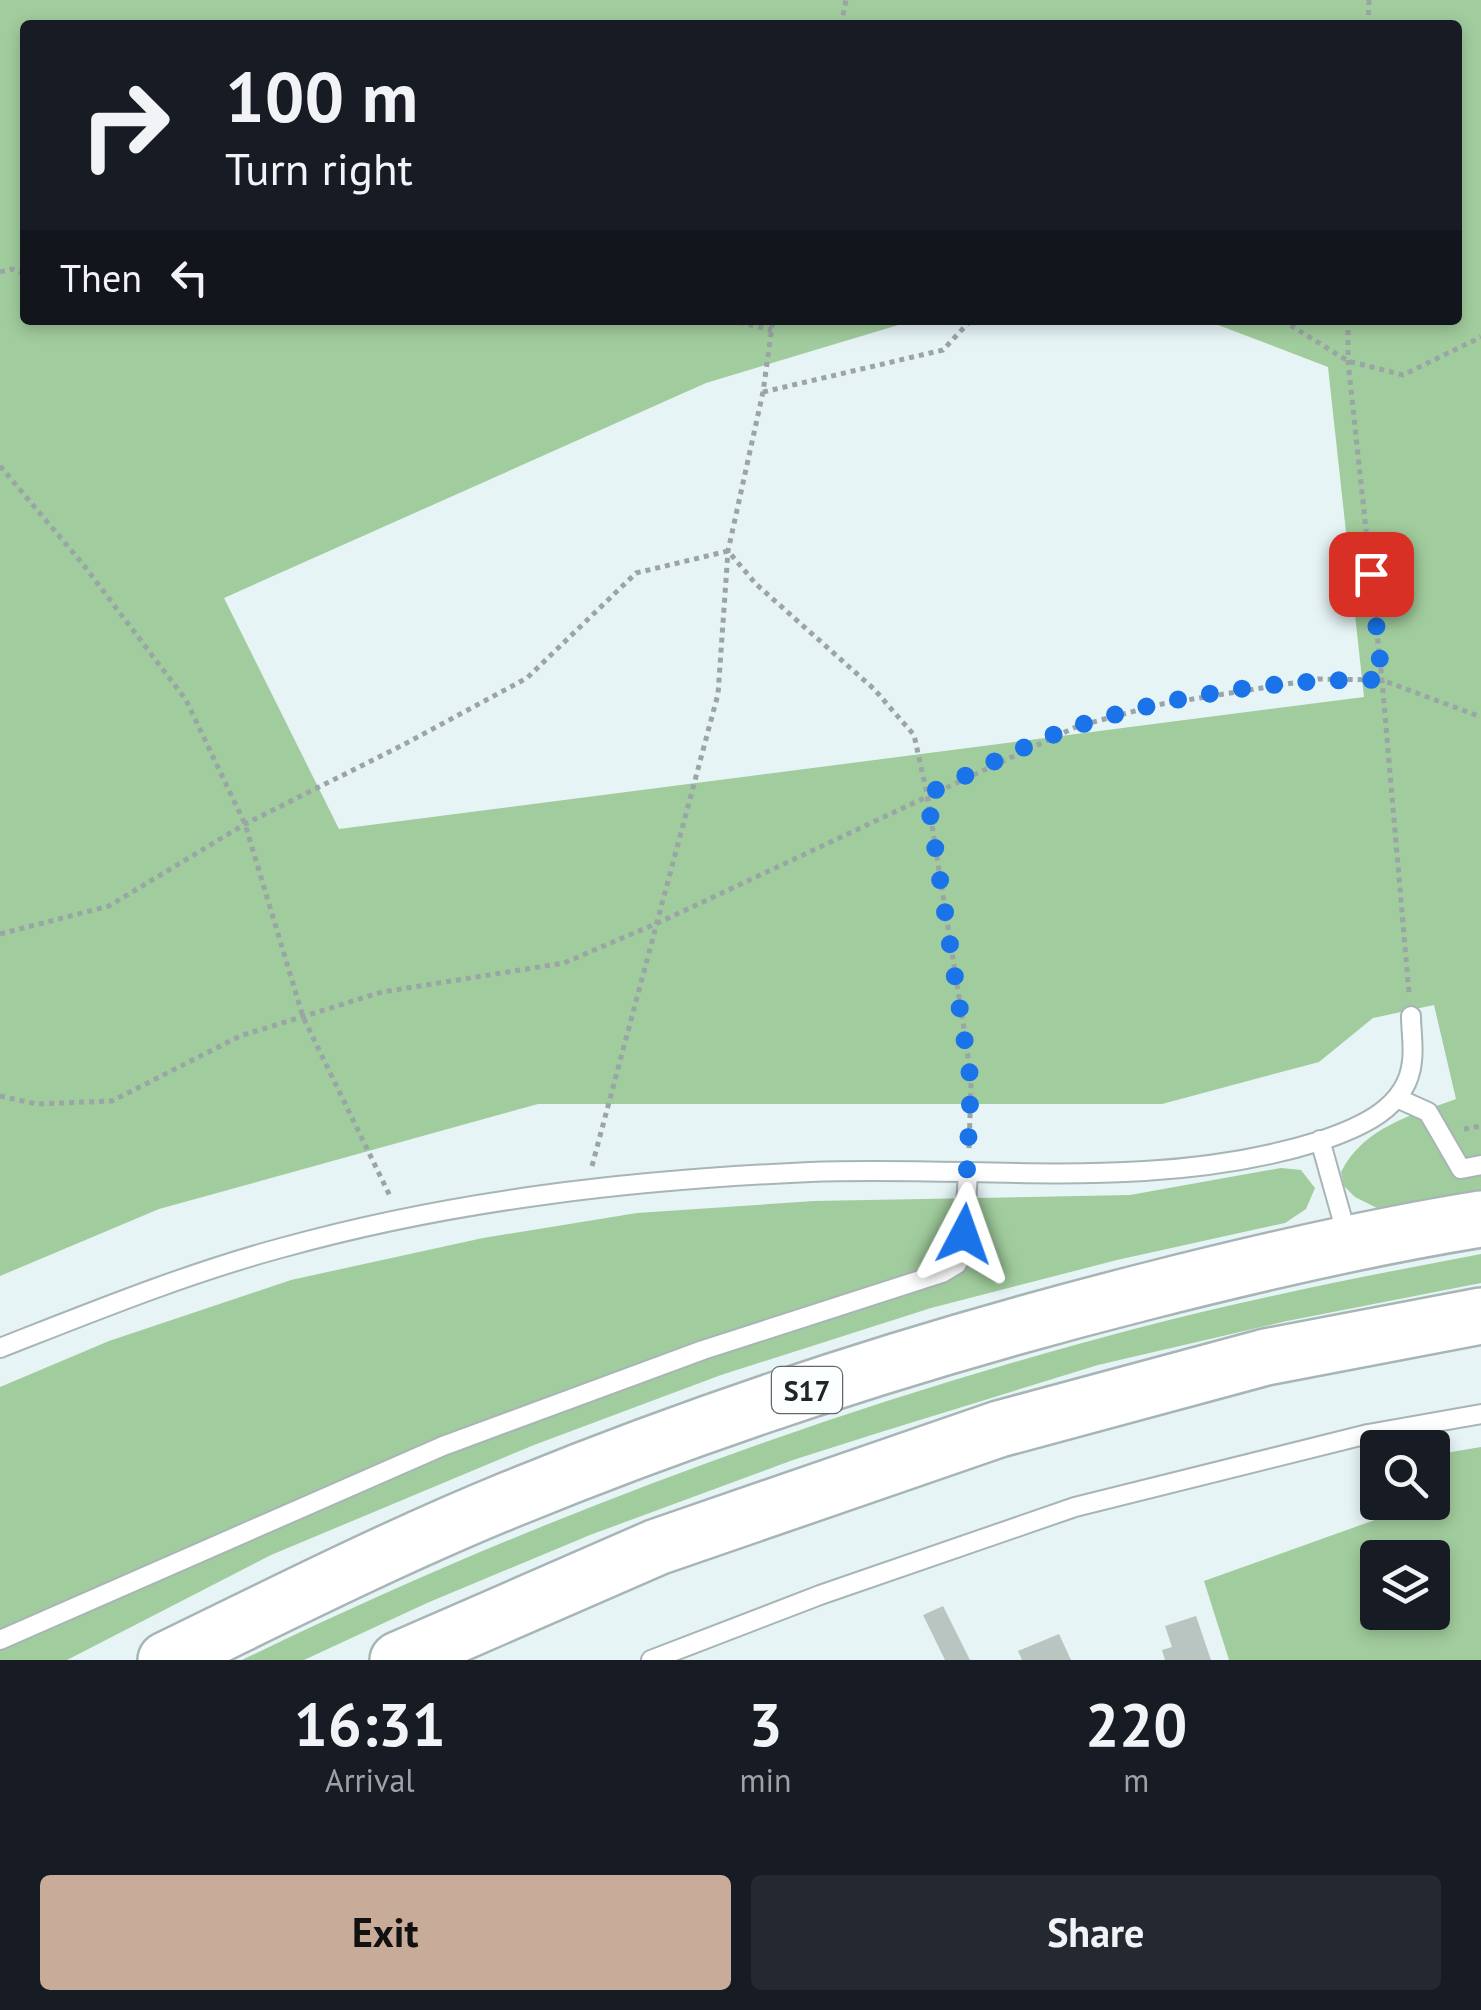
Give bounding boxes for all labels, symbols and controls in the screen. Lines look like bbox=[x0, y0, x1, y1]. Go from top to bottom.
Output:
text: 100 m bbox=[225, 51, 418, 141]
icon: right bbox=[60, 60, 190, 190]
text: Turn right bbox=[225, 139, 413, 197]
icon: left bbox=[162, 250, 217, 305]
text: Then bbox=[60, 253, 142, 302]
pin bbox=[1329, 532, 1414, 617]
icon: arrive bbox=[1344, 547, 1399, 602]
position arrow bbox=[912, 1182, 1016, 1286]
road number: S17 bbox=[772, 1367, 842, 1413]
map controls bbox=[1360, 1430, 1450, 1630]
button: search bbox=[1360, 1430, 1450, 1520]
button: layers bbox=[1360, 1540, 1450, 1630]
text: 16:31 bbox=[294, 1685, 446, 1763]
text: 3 bbox=[749, 1685, 783, 1763]
text: 220 bbox=[1085, 1685, 1187, 1763]
text: Arrival bbox=[325, 1759, 415, 1801]
text: min bbox=[740, 1759, 792, 1801]
text: m bbox=[1123, 1759, 1149, 1801]
button: Exit bbox=[40, 1875, 731, 1990]
button: Share bbox=[751, 1875, 1441, 1990]

